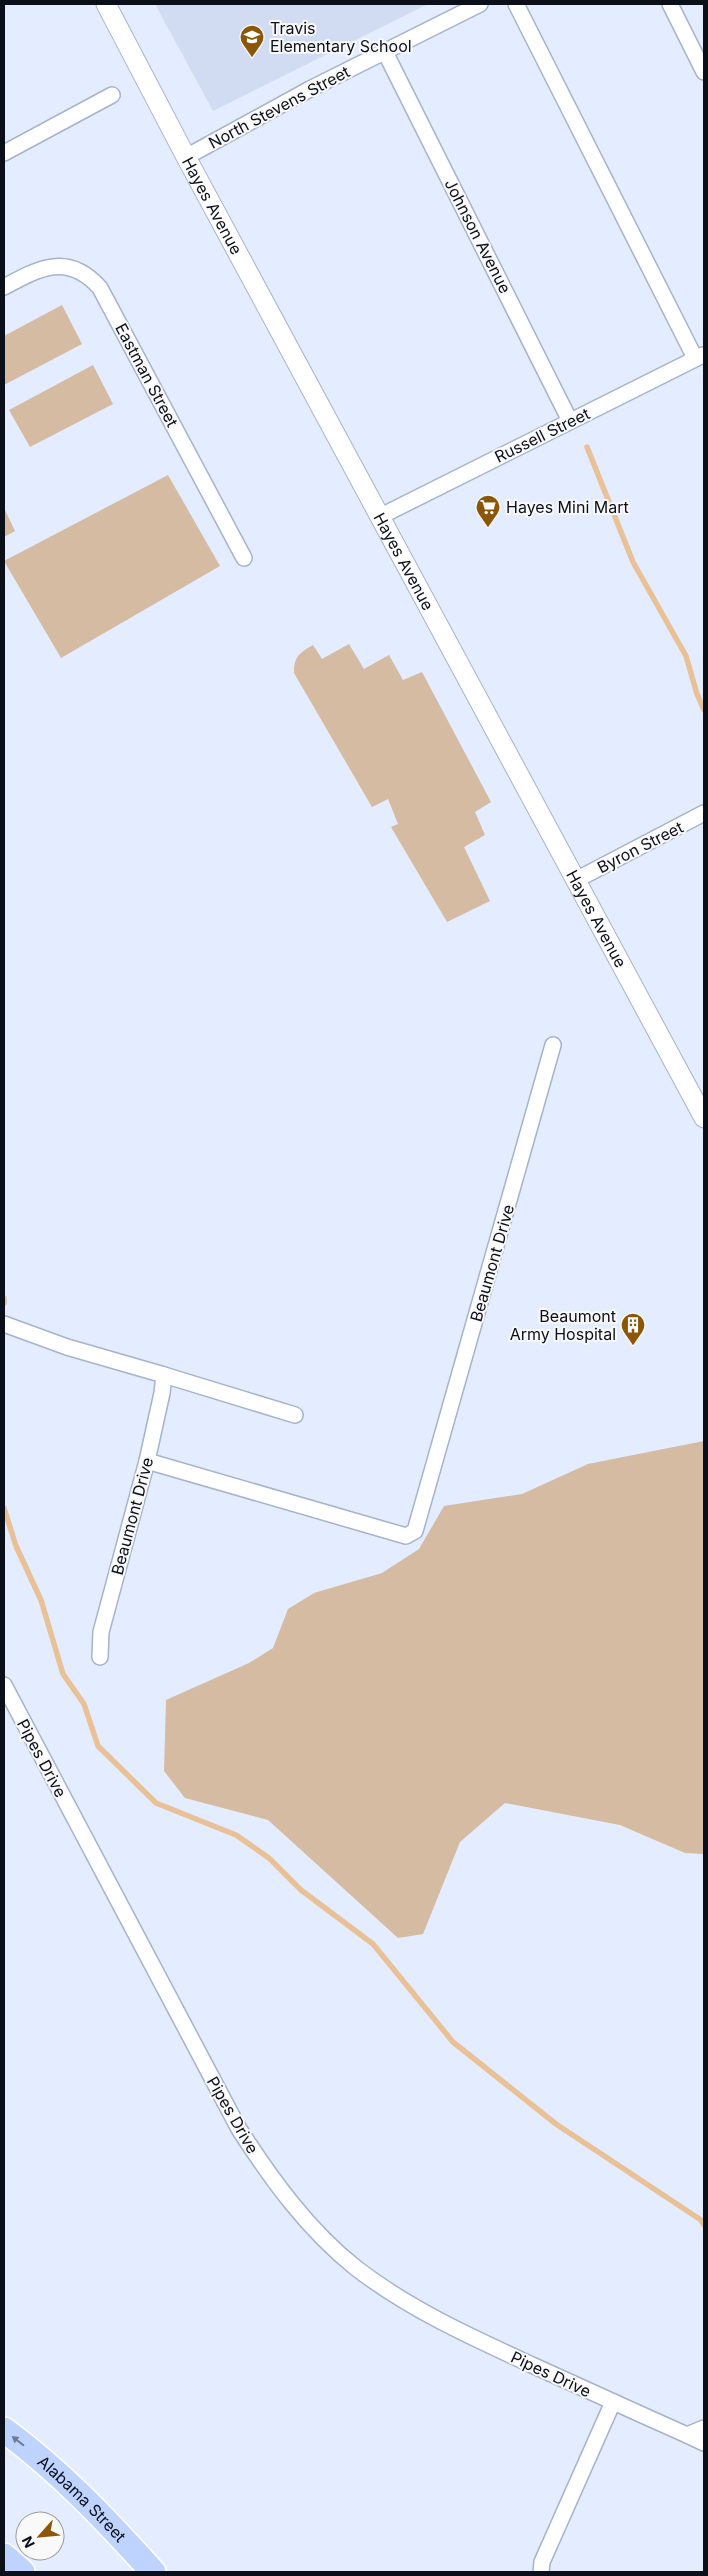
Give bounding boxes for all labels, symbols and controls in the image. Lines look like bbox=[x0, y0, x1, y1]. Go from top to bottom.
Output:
place label: Travis Elementary School bbox=[270, 18, 412, 56]
school or university icon: Travis Elementary School bbox=[239, 24, 265, 58]
street label: North Stevens Street bbox=[205, 61, 353, 153]
street label: Hayes Avenue bbox=[178, 154, 247, 258]
street label: Johnson Avenue bbox=[441, 175, 515, 297]
street label: Eastman Street bbox=[111, 320, 183, 430]
street label: Russell Street bbox=[491, 403, 593, 467]
supermarket icon: Hayes Mini Mart bbox=[475, 494, 501, 528]
place label: Hayes Mini Mart bbox=[506, 497, 629, 517]
street label: Hayes Avenue bbox=[370, 509, 438, 614]
street label: Byron Street bbox=[594, 817, 686, 877]
street label: Hayes Avenue bbox=[562, 867, 631, 971]
street label: Beaumont Drive bbox=[466, 1202, 518, 1324]
place label: Beaumont Army Hospital bbox=[510, 1306, 616, 1344]
building icon: Beaumont Army Hospital bbox=[620, 1312, 646, 1346]
street label: Beaumont Drive bbox=[107, 1455, 157, 1577]
street label: Pipes Drive bbox=[13, 1715, 71, 1801]
street label: Pipes Drive bbox=[203, 2073, 263, 2157]
street label: Pipes Drive bbox=[508, 2347, 594, 2401]
one-way arrow bbox=[12, 2435, 25, 2446]
street label: Alabama Street bbox=[34, 2451, 130, 2546]
north arrow bbox=[15, 2511, 65, 2561]
text: N bbox=[18, 2534, 38, 2551]

